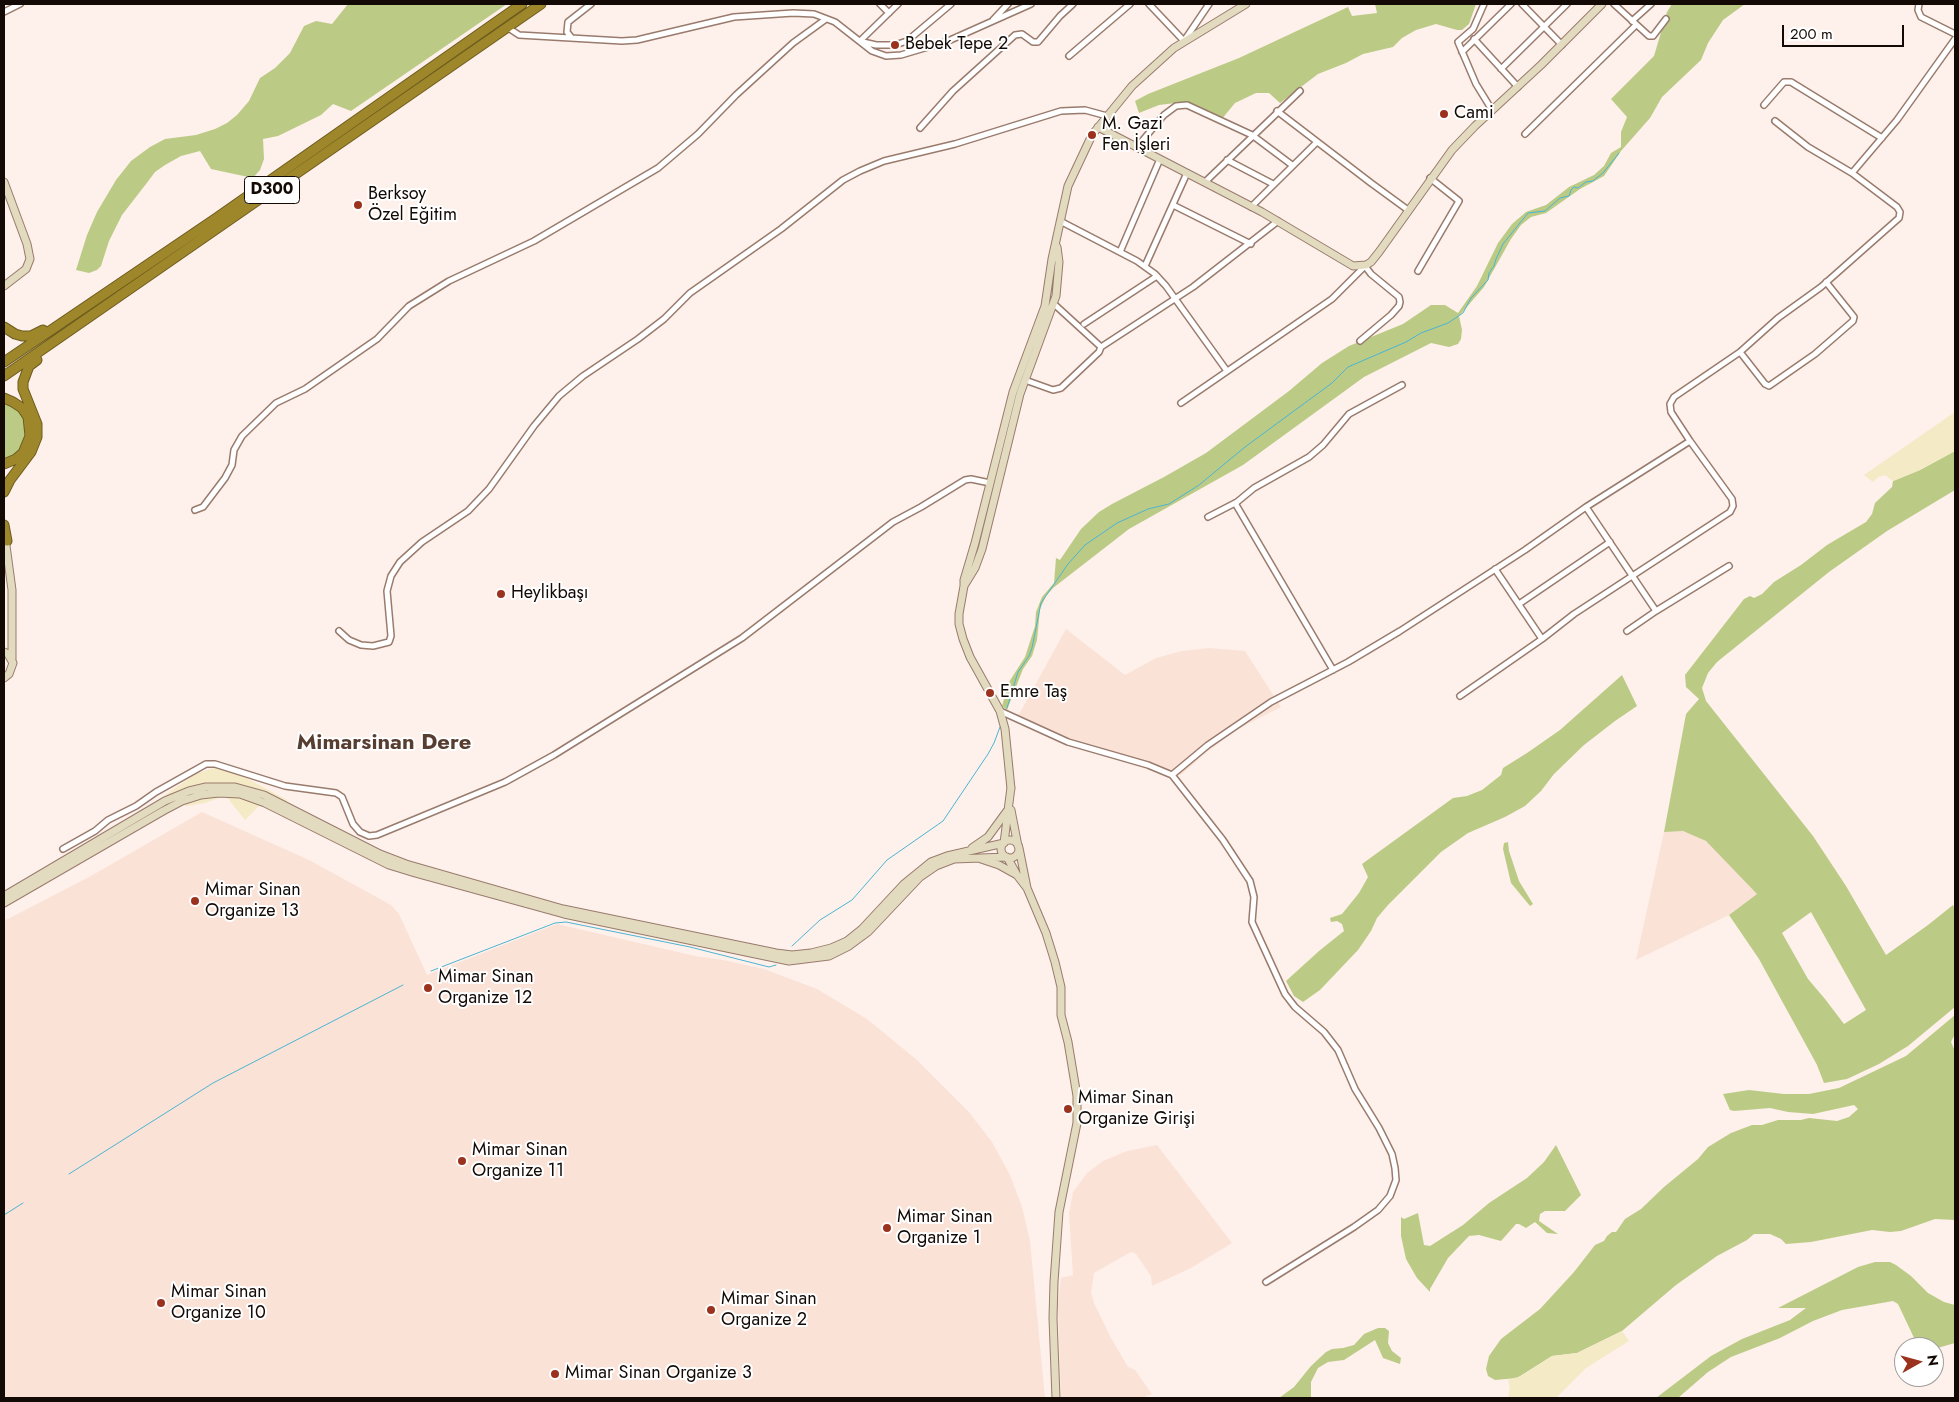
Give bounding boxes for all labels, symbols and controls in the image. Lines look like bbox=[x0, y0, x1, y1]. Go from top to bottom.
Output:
scale bar bbox=[1784, 15, 1906, 47]
text: 200 m bbox=[1790, 23, 1833, 45]
place label: Bebek Tepe 2 bbox=[905, 34, 1008, 56]
marker: Bebek Tepe 2 bbox=[889, 39, 901, 51]
place label: Cami bbox=[1454, 103, 1494, 125]
marker: Cami bbox=[1438, 108, 1450, 120]
place label: M. Gazi Fen İşleri bbox=[1102, 114, 1171, 156]
marker: M. Gazi Fen İşleri bbox=[1086, 129, 1098, 141]
road number: D300 bbox=[244, 176, 300, 204]
place label: Berksoy Özel Eğitim bbox=[368, 184, 457, 226]
marker: Berksoy Özel Eğitim bbox=[352, 199, 364, 211]
place label: Heylikbaşı bbox=[511, 583, 588, 605]
marker: Heylikbaşı bbox=[495, 588, 507, 600]
place label: Emre Taş bbox=[1000, 682, 1067, 704]
marker: Emre Taş bbox=[984, 687, 996, 699]
district label: Mimarsinan Dere bbox=[297, 731, 471, 757]
place label: Mimar Sinan Organize 13 bbox=[205, 880, 301, 922]
marker: Mimar Sinan Organize 13 bbox=[189, 895, 201, 907]
place label: Mimar Sinan Organize 12 bbox=[438, 967, 534, 1010]
marker: Mimar Sinan Organize 12 bbox=[422, 982, 434, 994]
place label: Mimar Sinan Organize Girişi bbox=[1078, 1088, 1195, 1130]
marker: Mimar Sinan Organize Girişi bbox=[1062, 1103, 1074, 1115]
place label: Mimar Sinan Organize 11 bbox=[472, 1140, 568, 1182]
marker: Mimar Sinan Organize 11 bbox=[456, 1155, 468, 1167]
place label: Mimar Sinan Organize 1 bbox=[897, 1207, 993, 1250]
marker: Mimar Sinan Organize 1 bbox=[881, 1222, 893, 1234]
place label: Mimar Sinan Organize 10 bbox=[171, 1282, 267, 1325]
place label: Mimar Sinan Organize 2 bbox=[721, 1289, 817, 1332]
marker: Mimar Sinan Organize 10 bbox=[155, 1297, 167, 1309]
marker: Mimar Sinan Organize 2 bbox=[705, 1304, 717, 1316]
north arrow bbox=[1894, 1337, 1944, 1387]
text: N bbox=[1922, 1354, 1943, 1367]
place label: Mimar Sinan Organize 3 bbox=[565, 1363, 752, 1385]
marker: Mimar Sinan Organize 3 bbox=[549, 1368, 561, 1380]

